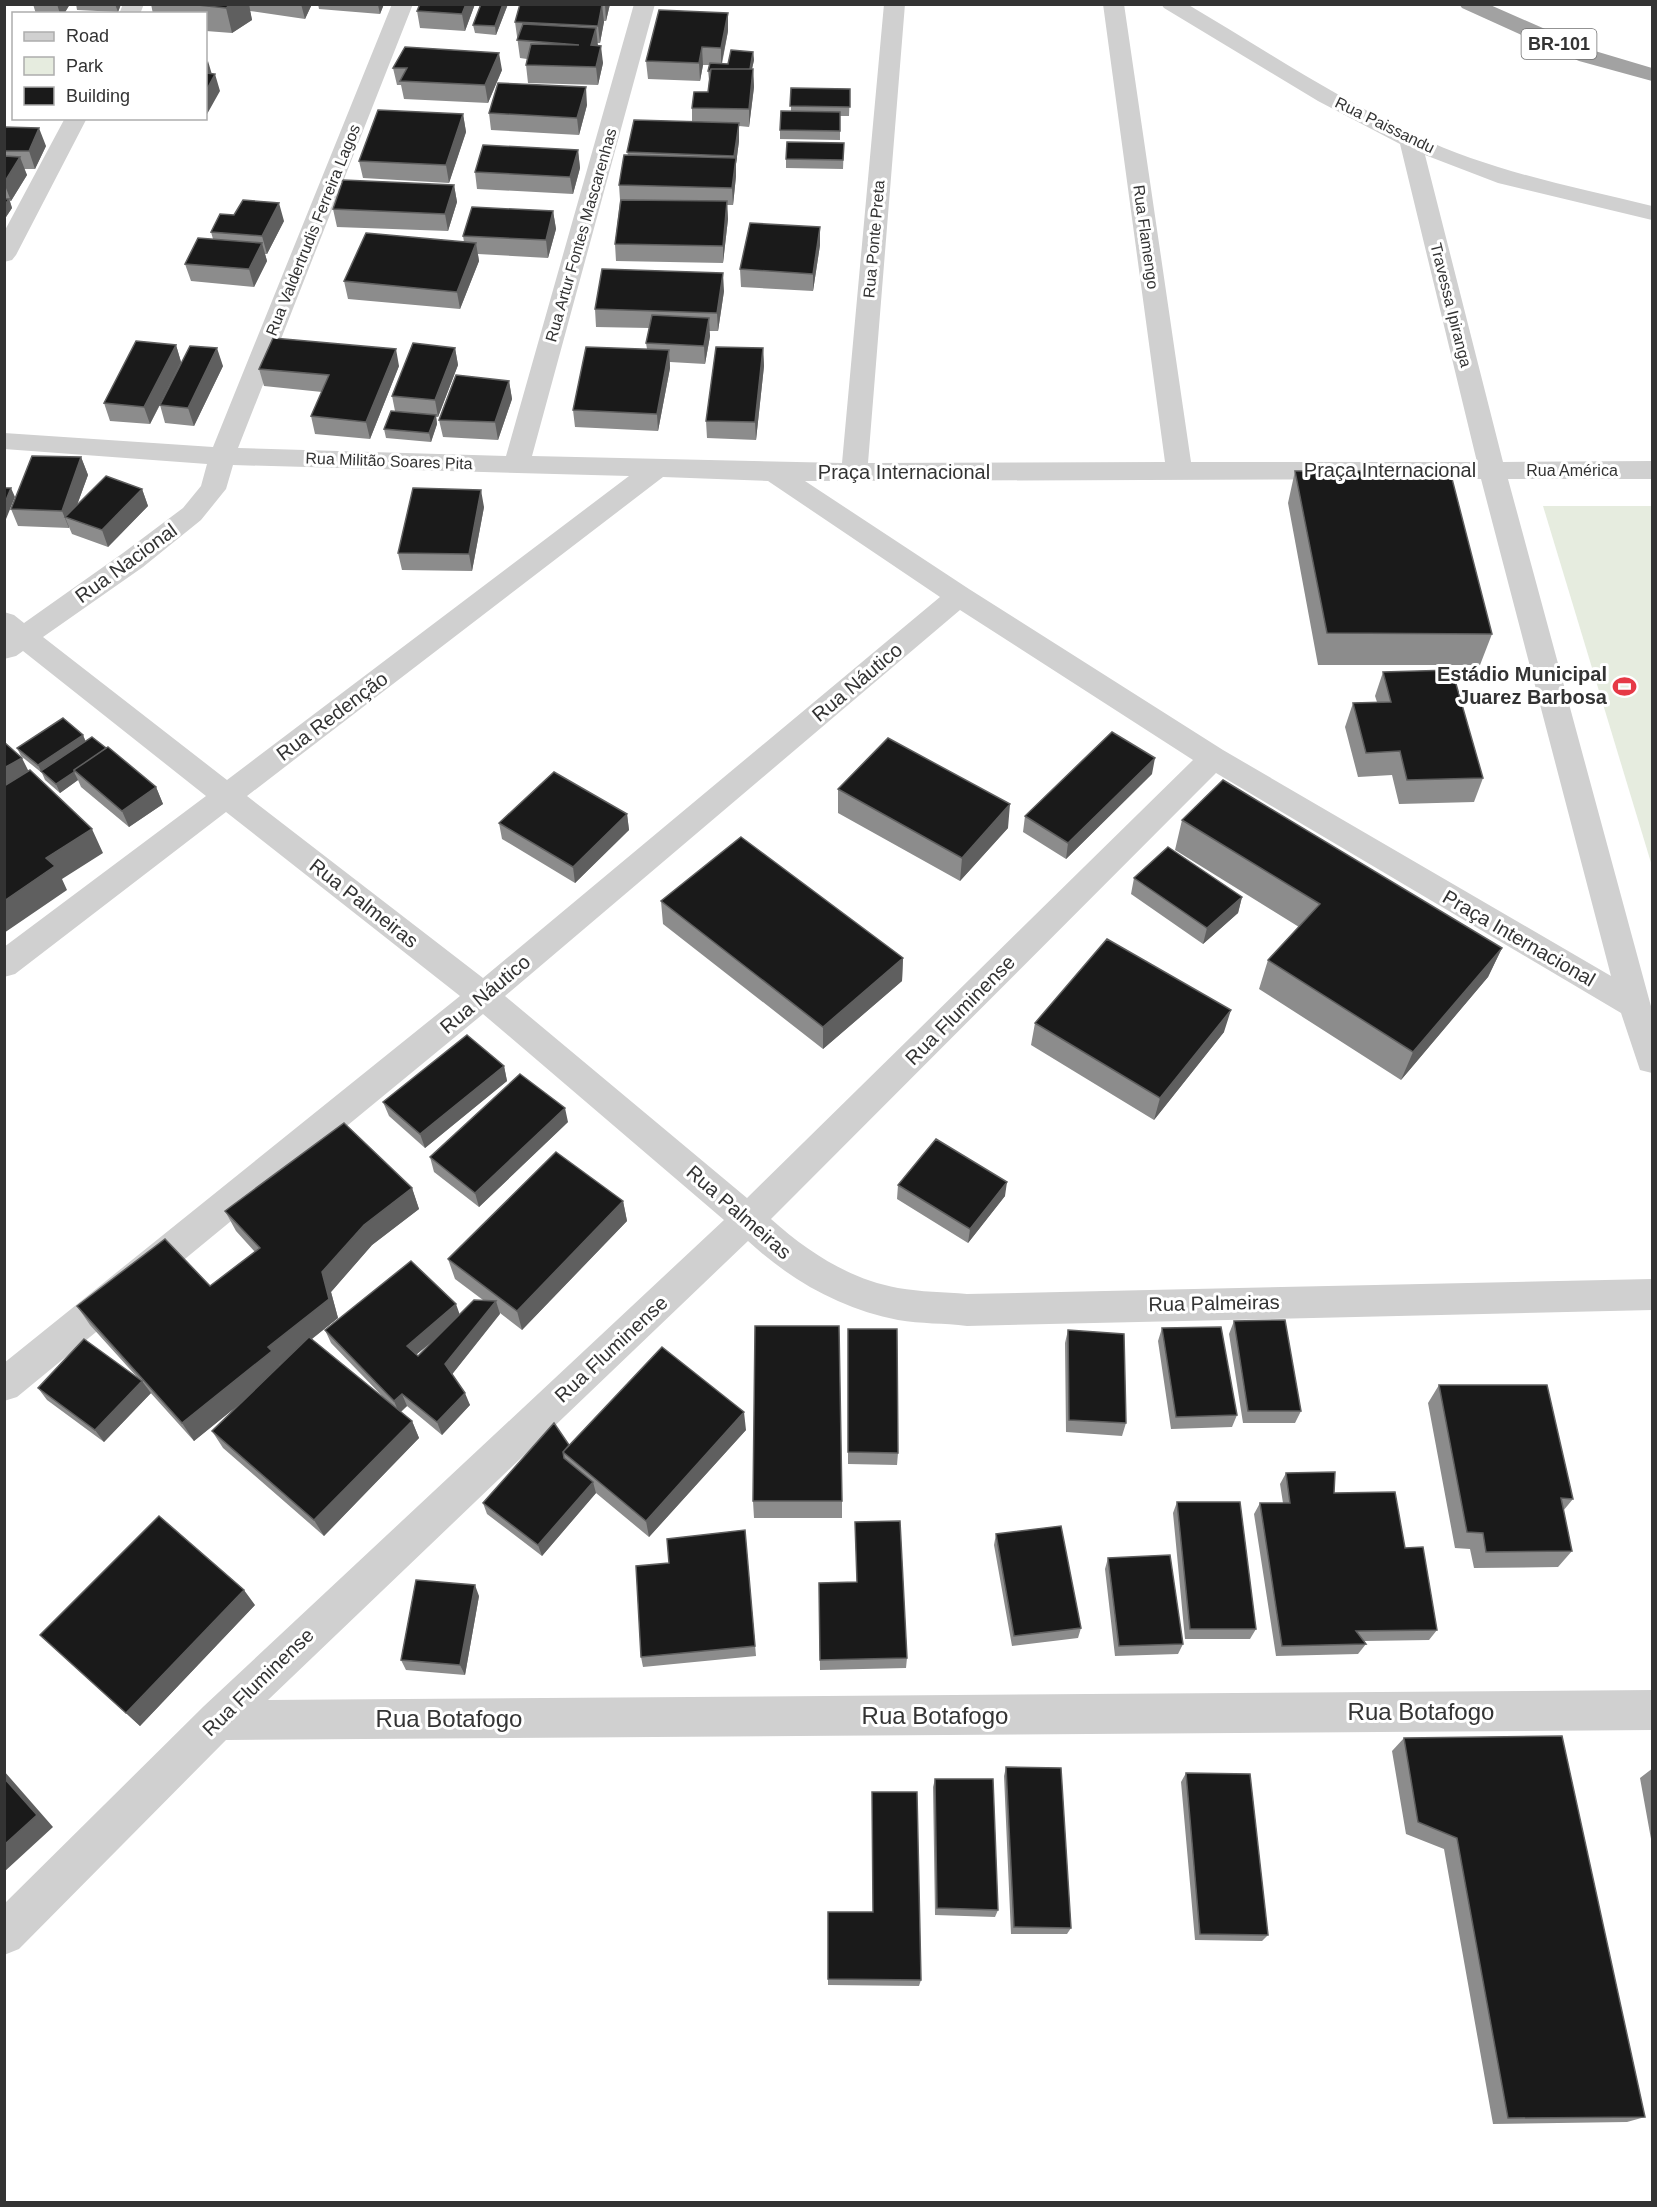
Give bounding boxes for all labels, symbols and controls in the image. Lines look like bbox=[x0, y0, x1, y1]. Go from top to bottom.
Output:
legend bbox=[12, 12, 207, 120]
text: Road bbox=[66, 26, 109, 46]
road number: BR-101 bbox=[1522, 29, 1596, 59]
text: Park bbox=[66, 56, 104, 76]
text: Building bbox=[66, 86, 130, 106]
street label: Rua Paissandu bbox=[1333, 94, 1437, 156]
street label: Rua Valdertrudis Ferreira Lagos bbox=[263, 122, 363, 338]
street label: Rua Artur Fontes Mascarenhas bbox=[542, 126, 620, 344]
street label: Rua Ponte Preta bbox=[860, 179, 888, 299]
street label: Rua Flamengo bbox=[1130, 184, 1162, 290]
street label: Travessa Ipiranga bbox=[1427, 241, 1475, 369]
street label: Rua Militão Soares Pita bbox=[305, 450, 473, 472]
street label: Praça Internacional bbox=[1304, 459, 1476, 481]
street label: Praça Internacional bbox=[818, 461, 990, 483]
street label: Rua América bbox=[1526, 462, 1618, 479]
street label: Rua Nacional bbox=[71, 519, 181, 607]
street label: Rua Náutico bbox=[808, 638, 906, 726]
place label: Estádio Municipal Juarez Barbosa bbox=[1437, 663, 1608, 708]
street label: Rua Redenção bbox=[272, 667, 392, 765]
sports icon: Estádio Municipal Juarez Barbosa bbox=[1612, 673, 1638, 699]
street label: Rua Palmeiras bbox=[306, 854, 422, 952]
street label: Praça Internacional bbox=[1439, 885, 1599, 991]
street label: Rua Náutico bbox=[436, 950, 534, 1038]
street label: Rua Fluminense bbox=[901, 951, 1019, 1069]
street label: Rua Palmeiras bbox=[682, 1161, 796, 1263]
street label: Rua Fluminense bbox=[550, 1291, 672, 1407]
street label: Rua Palmeiras bbox=[1148, 1291, 1280, 1315]
street label: Rua Fluminense bbox=[198, 1624, 318, 1740]
street label: Rua Botafogo bbox=[1348, 1698, 1494, 1725]
street label: Rua Botafogo bbox=[862, 1702, 1008, 1729]
street label: Rua Botafogo bbox=[376, 1705, 522, 1732]

